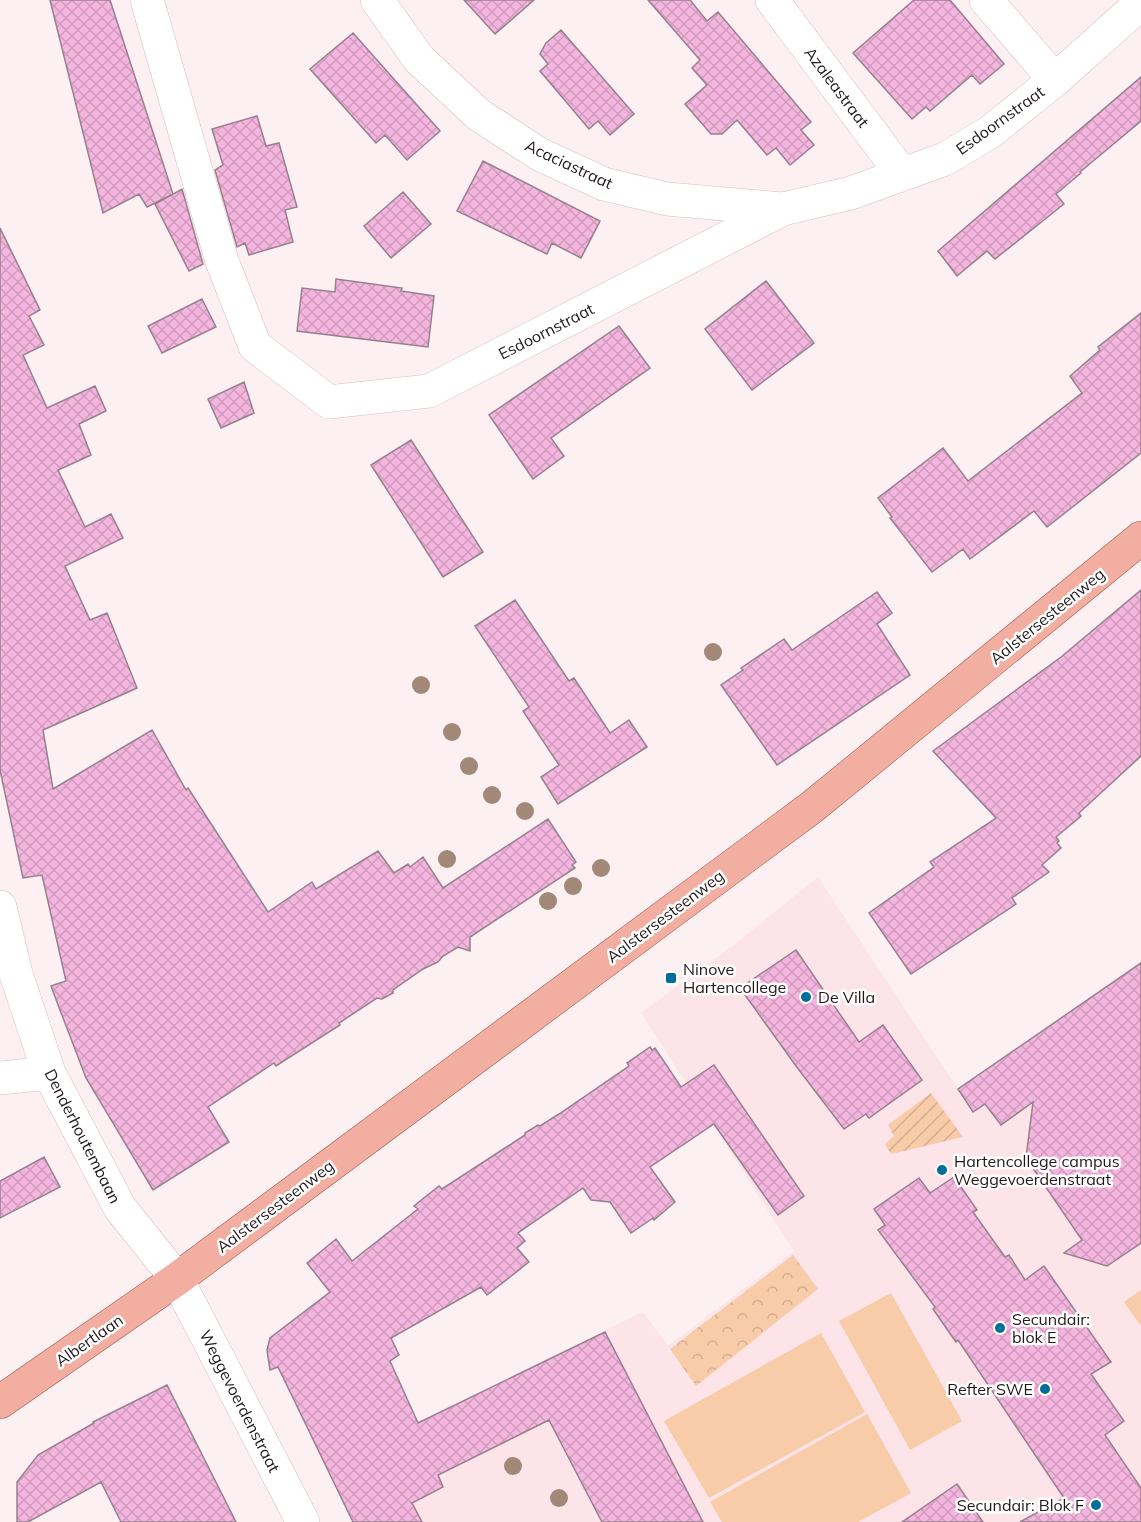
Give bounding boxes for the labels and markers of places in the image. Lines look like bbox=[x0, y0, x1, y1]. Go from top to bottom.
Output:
place label: Ninove Hartencollege bbox=[683, 959, 786, 997]
marker: Ninove Hartencollege bbox=[664, 971, 678, 985]
place label: De Villa bbox=[818, 987, 875, 1007]
marker: De Villa bbox=[799, 990, 813, 1004]
place label: Hartencollege campus Weggevoerdenstraat bbox=[954, 1151, 1120, 1189]
marker: Hartencollege campus Weggevoerdenstraat bbox=[935, 1163, 949, 1177]
place label: Secundair: blok E bbox=[1012, 1309, 1090, 1347]
marker: Secundair: blok E bbox=[993, 1321, 1007, 1335]
place label: Refter SWE bbox=[947, 1379, 1033, 1399]
marker: Refter SWE bbox=[1038, 1382, 1052, 1396]
place label: Secundair: Blok F bbox=[957, 1495, 1084, 1515]
marker: Secundair: Blok F bbox=[1089, 1498, 1103, 1512]

